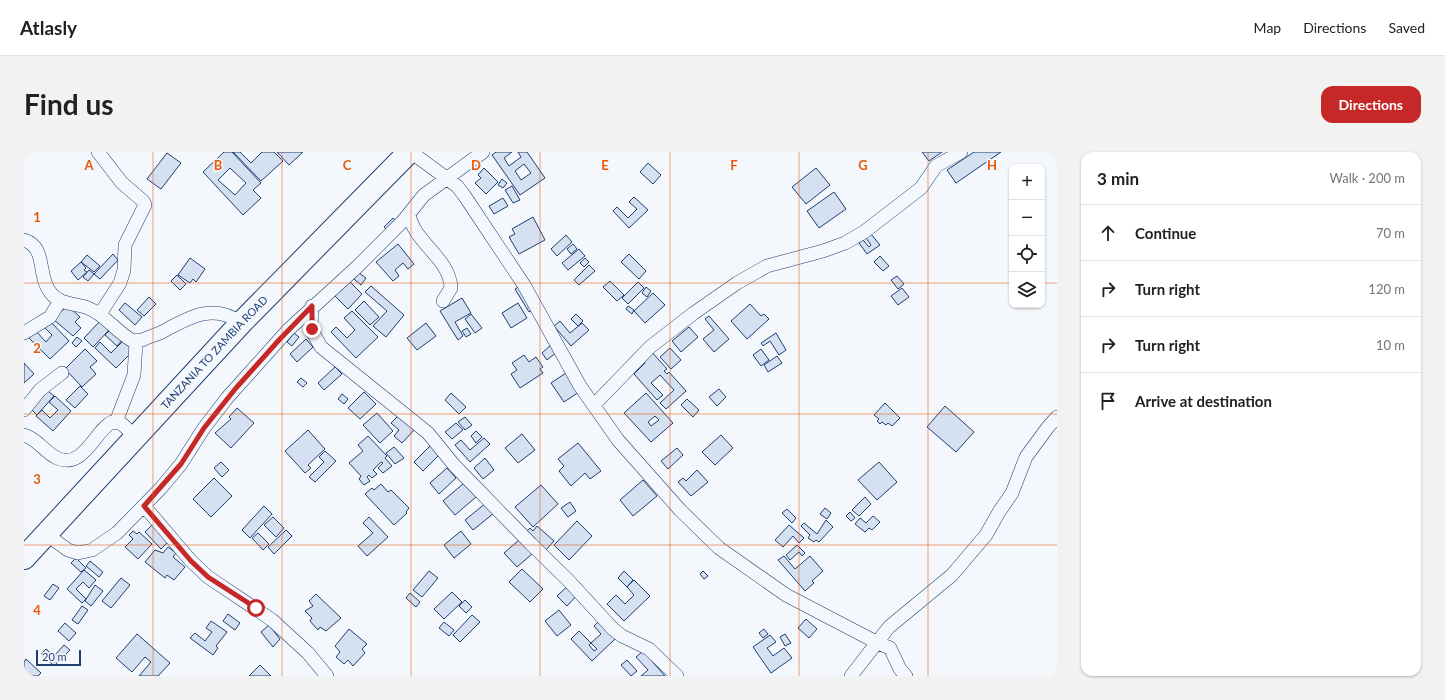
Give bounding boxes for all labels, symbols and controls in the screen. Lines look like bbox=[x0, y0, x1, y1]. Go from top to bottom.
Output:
text: Atlasly bbox=[20, 16, 77, 39]
text: Map bbox=[1254, 19, 1281, 36]
text: Directions bbox=[1303, 19, 1366, 36]
text: Saved bbox=[1388, 19, 1425, 36]
button: Directions bbox=[1321, 86, 1421, 123]
text: Find us bbox=[24, 87, 114, 121]
text: A bbox=[83, 157, 94, 173]
text: B bbox=[214, 157, 223, 173]
text: C bbox=[343, 157, 352, 173]
text: D bbox=[471, 157, 481, 173]
text: E bbox=[601, 157, 609, 173]
text: F bbox=[730, 157, 738, 173]
text: G bbox=[858, 157, 868, 173]
text: H bbox=[987, 157, 997, 173]
map controls bbox=[1009, 164, 1045, 308]
button: + bbox=[1009, 164, 1045, 200]
text: 3 min bbox=[1097, 168, 1139, 189]
text: Walk · 200 m bbox=[1329, 170, 1405, 186]
button: − bbox=[1009, 200, 1045, 236]
text: 1 bbox=[33, 209, 41, 225]
icon: ahead bbox=[1097, 222, 1119, 244]
text: Continue bbox=[1135, 224, 1196, 242]
text: 70 m bbox=[1376, 225, 1405, 241]
button: locate bbox=[1009, 236, 1045, 272]
button: layers bbox=[1009, 272, 1045, 308]
icon: right bbox=[1097, 278, 1119, 300]
text: Turn right bbox=[1135, 280, 1200, 298]
text: 120 m bbox=[1368, 281, 1405, 297]
street label: TANZANIA TO ZAMBIA ROAD bbox=[158, 293, 270, 412]
route end bbox=[303, 320, 321, 338]
icon: right bbox=[1097, 334, 1119, 356]
text: Turn right bbox=[1135, 336, 1200, 354]
text: 10 m bbox=[1376, 337, 1405, 353]
text: 2 bbox=[33, 340, 41, 356]
icon: arrive bbox=[1097, 390, 1119, 412]
text: Arrive at destination bbox=[1135, 392, 1272, 410]
text: 3 bbox=[33, 471, 41, 487]
route start bbox=[247, 599, 265, 617]
text: 4 bbox=[33, 602, 41, 618]
scale bar bbox=[36, 648, 81, 667]
text: 20 m bbox=[42, 650, 67, 663]

